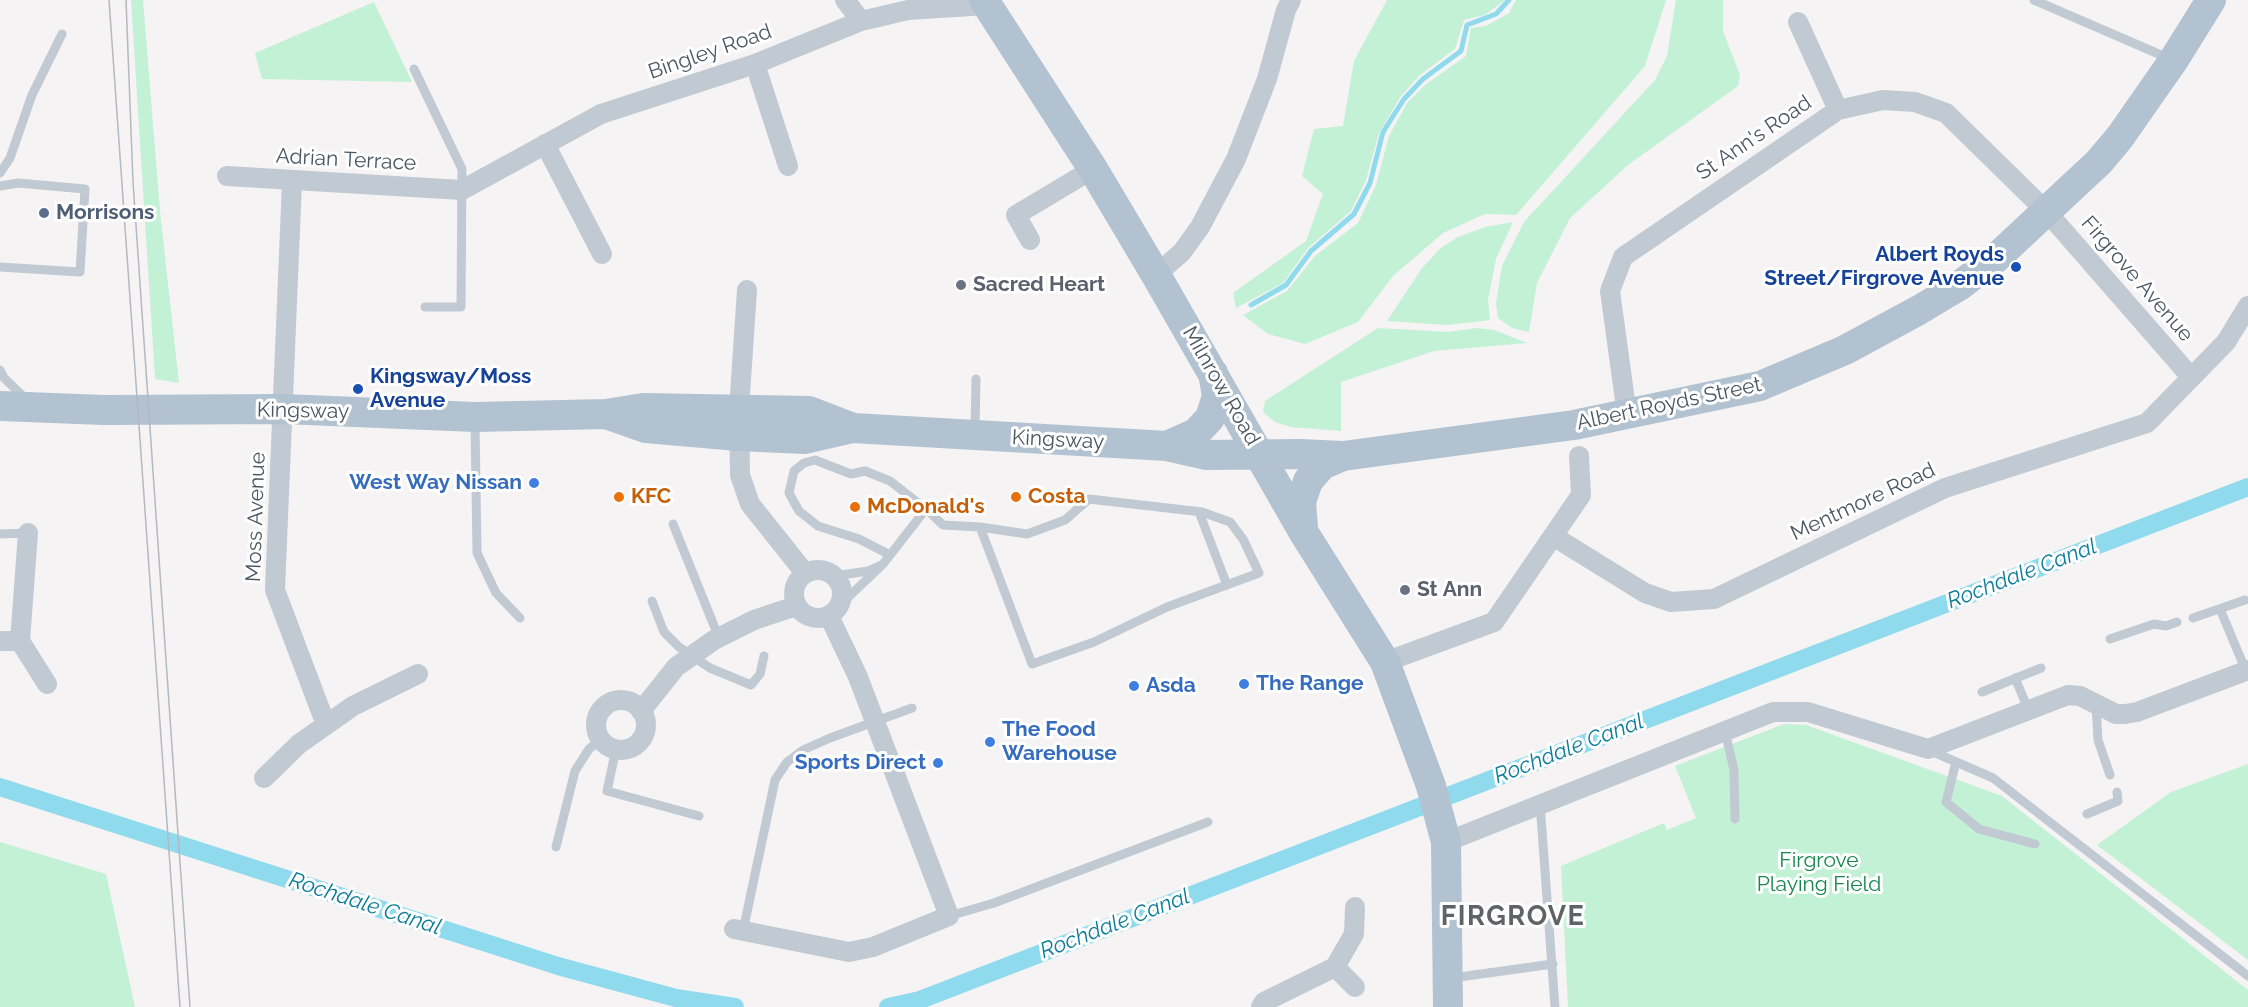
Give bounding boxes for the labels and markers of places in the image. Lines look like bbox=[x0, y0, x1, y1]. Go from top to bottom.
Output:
place label: Morrisons bbox=[56, 200, 154, 226]
marker: Morrisons bbox=[37, 206, 51, 220]
place label: Albert Royds Street/Firgrove Avenue bbox=[1764, 242, 2004, 292]
marker: Albert Royds Street/Firgrove Avenue bbox=[2009, 260, 2023, 274]
place label: Sacred Heart bbox=[973, 272, 1105, 298]
marker: Sacred Heart bbox=[954, 278, 968, 292]
place label: Kingsway/Moss Avenue bbox=[370, 364, 531, 414]
marker: Kingsway/Moss Avenue bbox=[351, 382, 365, 396]
place label: West Way Nissan bbox=[349, 470, 522, 496]
marker: West Way Nissan bbox=[527, 476, 541, 490]
place label: KFC bbox=[631, 484, 671, 510]
place label: Costa bbox=[1028, 484, 1086, 510]
marker: KFC bbox=[612, 490, 626, 504]
marker: Costa bbox=[1009, 490, 1023, 504]
place label: McDonald's bbox=[867, 494, 985, 520]
marker: McDonald's bbox=[848, 500, 862, 514]
place label: St Ann bbox=[1417, 577, 1482, 603]
marker: St Ann bbox=[1398, 583, 1412, 597]
place label: The Range bbox=[1256, 671, 1364, 697]
place label: Asda bbox=[1146, 673, 1196, 699]
marker: The Range bbox=[1237, 677, 1251, 691]
marker: Asda bbox=[1127, 679, 1141, 693]
place label: The Food Warehouse bbox=[1002, 717, 1117, 767]
marker: The Food Warehouse bbox=[983, 735, 997, 749]
place label: Sports Direct bbox=[795, 750, 926, 776]
marker: Sports Direct bbox=[931, 756, 945, 770]

